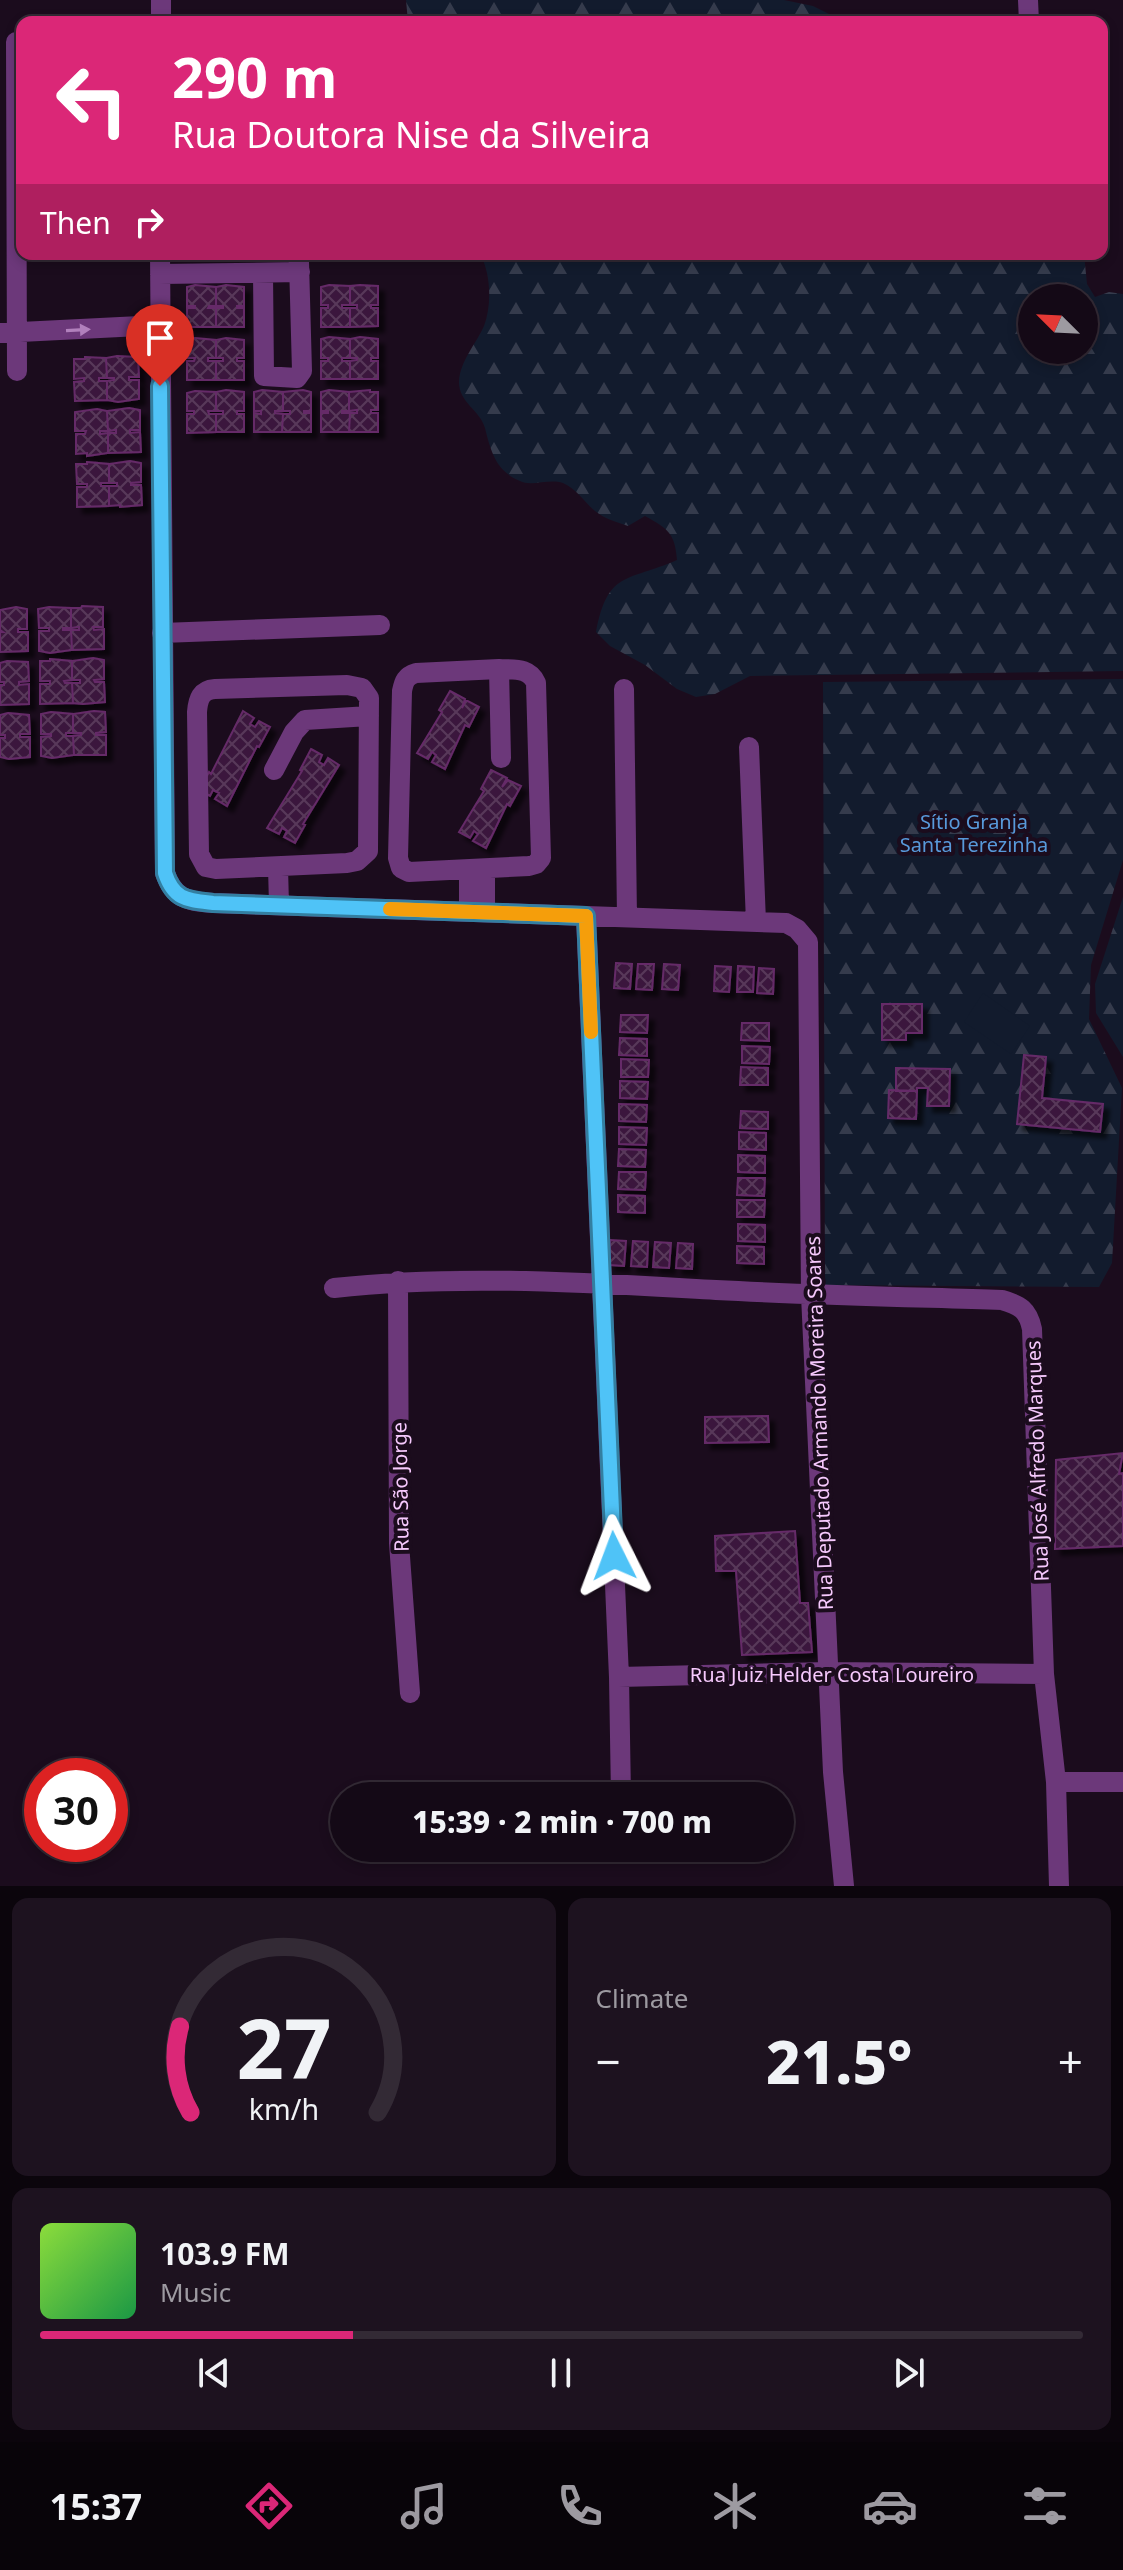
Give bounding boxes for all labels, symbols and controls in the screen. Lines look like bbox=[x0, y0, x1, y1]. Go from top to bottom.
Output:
text: 290 m bbox=[172, 38, 337, 114]
icon: left bbox=[40, 48, 144, 152]
text: Rua Doutora Nise da Silveira bbox=[172, 110, 651, 159]
icon: right bbox=[127, 200, 171, 244]
text: Then bbox=[40, 202, 111, 243]
north arrow bbox=[1018, 284, 1098, 364]
map controls bbox=[1018, 284, 1098, 364]
pin bbox=[126, 304, 194, 386]
icon: arrive bbox=[138, 316, 182, 360]
one-way arrow bbox=[66, 323, 91, 336]
park label: Sítio Granja Santa Terezinha bbox=[900, 808, 1048, 858]
street label: Rua Deputado Armando Moreira Soares bbox=[799, 1235, 839, 1611]
street label: Rua José Alfredo Marques bbox=[1019, 1340, 1055, 1582]
street label: Rua São Jorge bbox=[385, 1422, 415, 1552]
position arrow bbox=[572, 1514, 656, 1598]
street label: Rua Juiz Helder Costa Loureiro bbox=[690, 1661, 974, 1688]
speed limit sign: 30 bbox=[24, 1758, 128, 1862]
text: 15:39 · 2 min · 700 m bbox=[412, 1801, 712, 1842]
text: Climate bbox=[596, 1980, 688, 2016]
text: 27 bbox=[236, 1990, 331, 2103]
text: 21.5° bbox=[766, 2020, 913, 2102]
text: − bbox=[596, 2031, 621, 2091]
text: + bbox=[1058, 2031, 1083, 2091]
text: km/h bbox=[249, 2089, 319, 2128]
text: 103.9 FM bbox=[160, 2233, 290, 2274]
text: Music bbox=[160, 2274, 231, 2310]
icon: previous bbox=[192, 2351, 236, 2395]
icon: pause bbox=[539, 2351, 583, 2395]
icon: next bbox=[887, 2351, 931, 2395]
icon: directions bbox=[241, 2478, 297, 2534]
icon: music bbox=[396, 2478, 452, 2534]
icon: phone bbox=[552, 2478, 608, 2534]
icon: climate bbox=[707, 2478, 763, 2534]
icon: car bbox=[862, 2478, 918, 2534]
icon: filters bbox=[1017, 2478, 1073, 2534]
text: 15:37 bbox=[50, 2482, 142, 2531]

